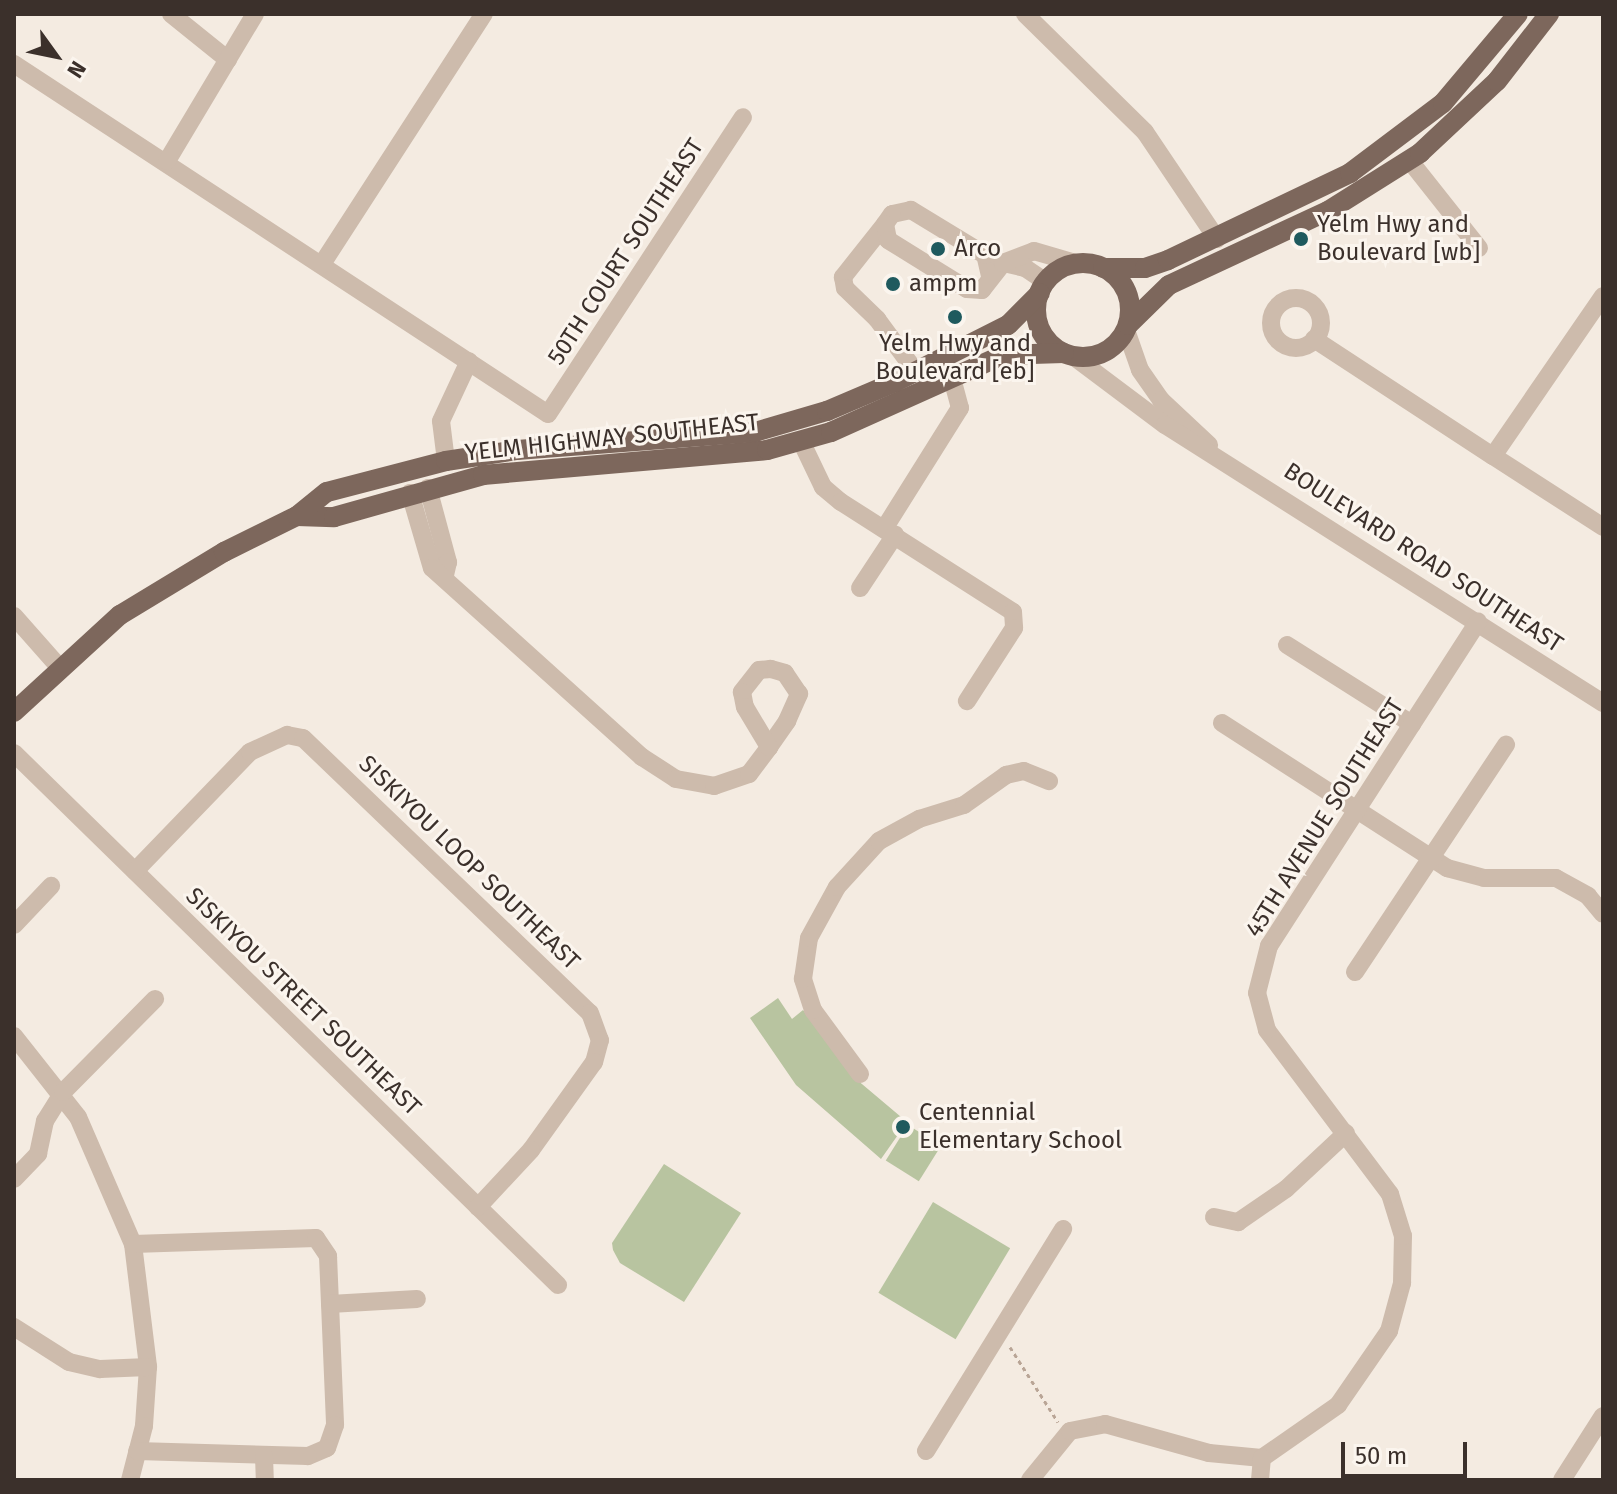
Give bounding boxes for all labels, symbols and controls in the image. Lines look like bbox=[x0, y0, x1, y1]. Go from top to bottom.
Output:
north arrow bbox=[16, 16, 96, 96]
text: N bbox=[61, 56, 92, 83]
street label: 50TH COURT SOUTHEAST bbox=[542, 133, 710, 371]
place label: Yelm Hwy and Boulevard [wb] bbox=[1317, 211, 1480, 267]
marker: Yelm Hwy and Boulevard [wb] bbox=[1292, 230, 1310, 248]
place label: Arco bbox=[954, 235, 1001, 263]
marker: Arco bbox=[929, 240, 947, 258]
place label: ampm bbox=[909, 270, 977, 298]
marker: ampm bbox=[884, 275, 902, 293]
marker: Yelm Hwy and Boulevard [eb] bbox=[946, 308, 964, 326]
place label: Yelm Hwy and Boulevard [eb] bbox=[876, 330, 1034, 386]
street label: YELM HIGHWAY SOUTHEAST bbox=[464, 408, 760, 468]
street label: BOULEVARD ROAD SOUTHEAST bbox=[1278, 457, 1568, 659]
street label: 45TH AVENUE SOUTHEAST bbox=[1240, 694, 1410, 942]
street label: SISKIYOU LOOP SOUTHEAST bbox=[353, 750, 585, 976]
street label: SISKIYOU STREET SOUTHEAST bbox=[180, 882, 426, 1122]
place label: Centennial Elementary School bbox=[919, 1099, 1122, 1155]
marker: Centennial Elementary School bbox=[894, 1118, 912, 1136]
scale bar bbox=[1345, 1426, 1471, 1476]
text: 50 m bbox=[1355, 1442, 1407, 1470]

